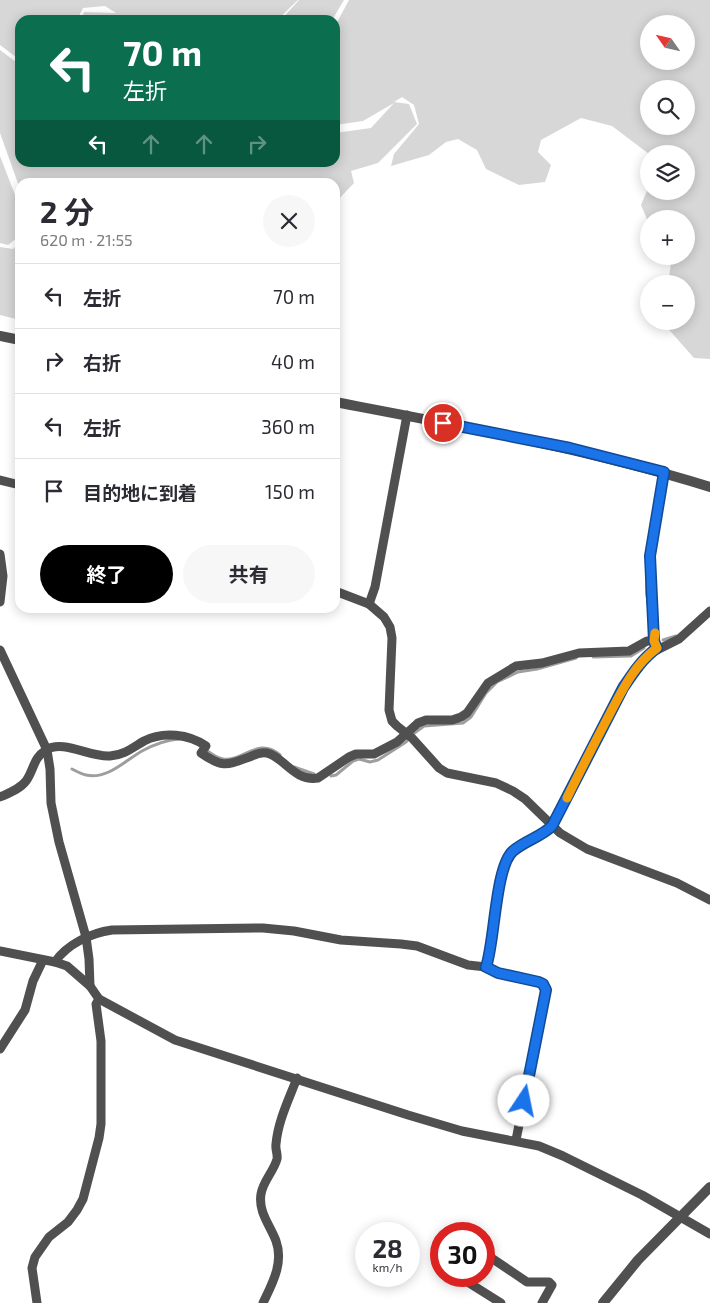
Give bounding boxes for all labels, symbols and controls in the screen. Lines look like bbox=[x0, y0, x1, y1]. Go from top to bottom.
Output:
north arrow bbox=[640, 15, 695, 70]
map controls bbox=[640, 15, 695, 330]
text: 70 m bbox=[123, 31, 202, 73]
icon: left bbox=[40, 35, 105, 100]
text: 左折 bbox=[123, 77, 167, 103]
button: search bbox=[640, 80, 695, 135]
icon: left bbox=[84, 130, 112, 158]
icon: ahead bbox=[137, 130, 165, 158]
icon: ahead bbox=[190, 130, 218, 158]
icon: right bbox=[243, 130, 271, 158]
button: layers bbox=[640, 145, 695, 200]
text: 2 分 bbox=[40, 193, 94, 229]
button: close bbox=[263, 195, 315, 247]
button: + bbox=[640, 210, 695, 265]
text: 620 m · 21:55 bbox=[40, 230, 133, 249]
button: − bbox=[640, 275, 695, 330]
icon: left bbox=[40, 282, 68, 310]
text: 70 m bbox=[273, 285, 315, 308]
text: 左折 bbox=[83, 286, 121, 309]
icon: right bbox=[40, 347, 68, 375]
text: 40 m bbox=[271, 350, 315, 373]
text: 右折 bbox=[83, 351, 121, 374]
pin bbox=[422, 402, 464, 444]
icon: arrive bbox=[429, 409, 457, 437]
icon: left bbox=[40, 412, 68, 440]
text: 360 m bbox=[261, 415, 315, 438]
text: 左折 bbox=[83, 416, 121, 439]
icon: arrive bbox=[40, 477, 68, 505]
text: 150 m bbox=[265, 480, 315, 503]
text: 目的地に到着 bbox=[83, 481, 197, 504]
button: 終了 bbox=[40, 545, 173, 603]
button: 共有 bbox=[183, 545, 315, 603]
position arrow bbox=[497, 1074, 549, 1126]
speed limit sign: 30 bbox=[430, 1222, 495, 1287]
text: 28 bbox=[372, 1233, 403, 1263]
text: km/h bbox=[373, 1260, 402, 1274]

